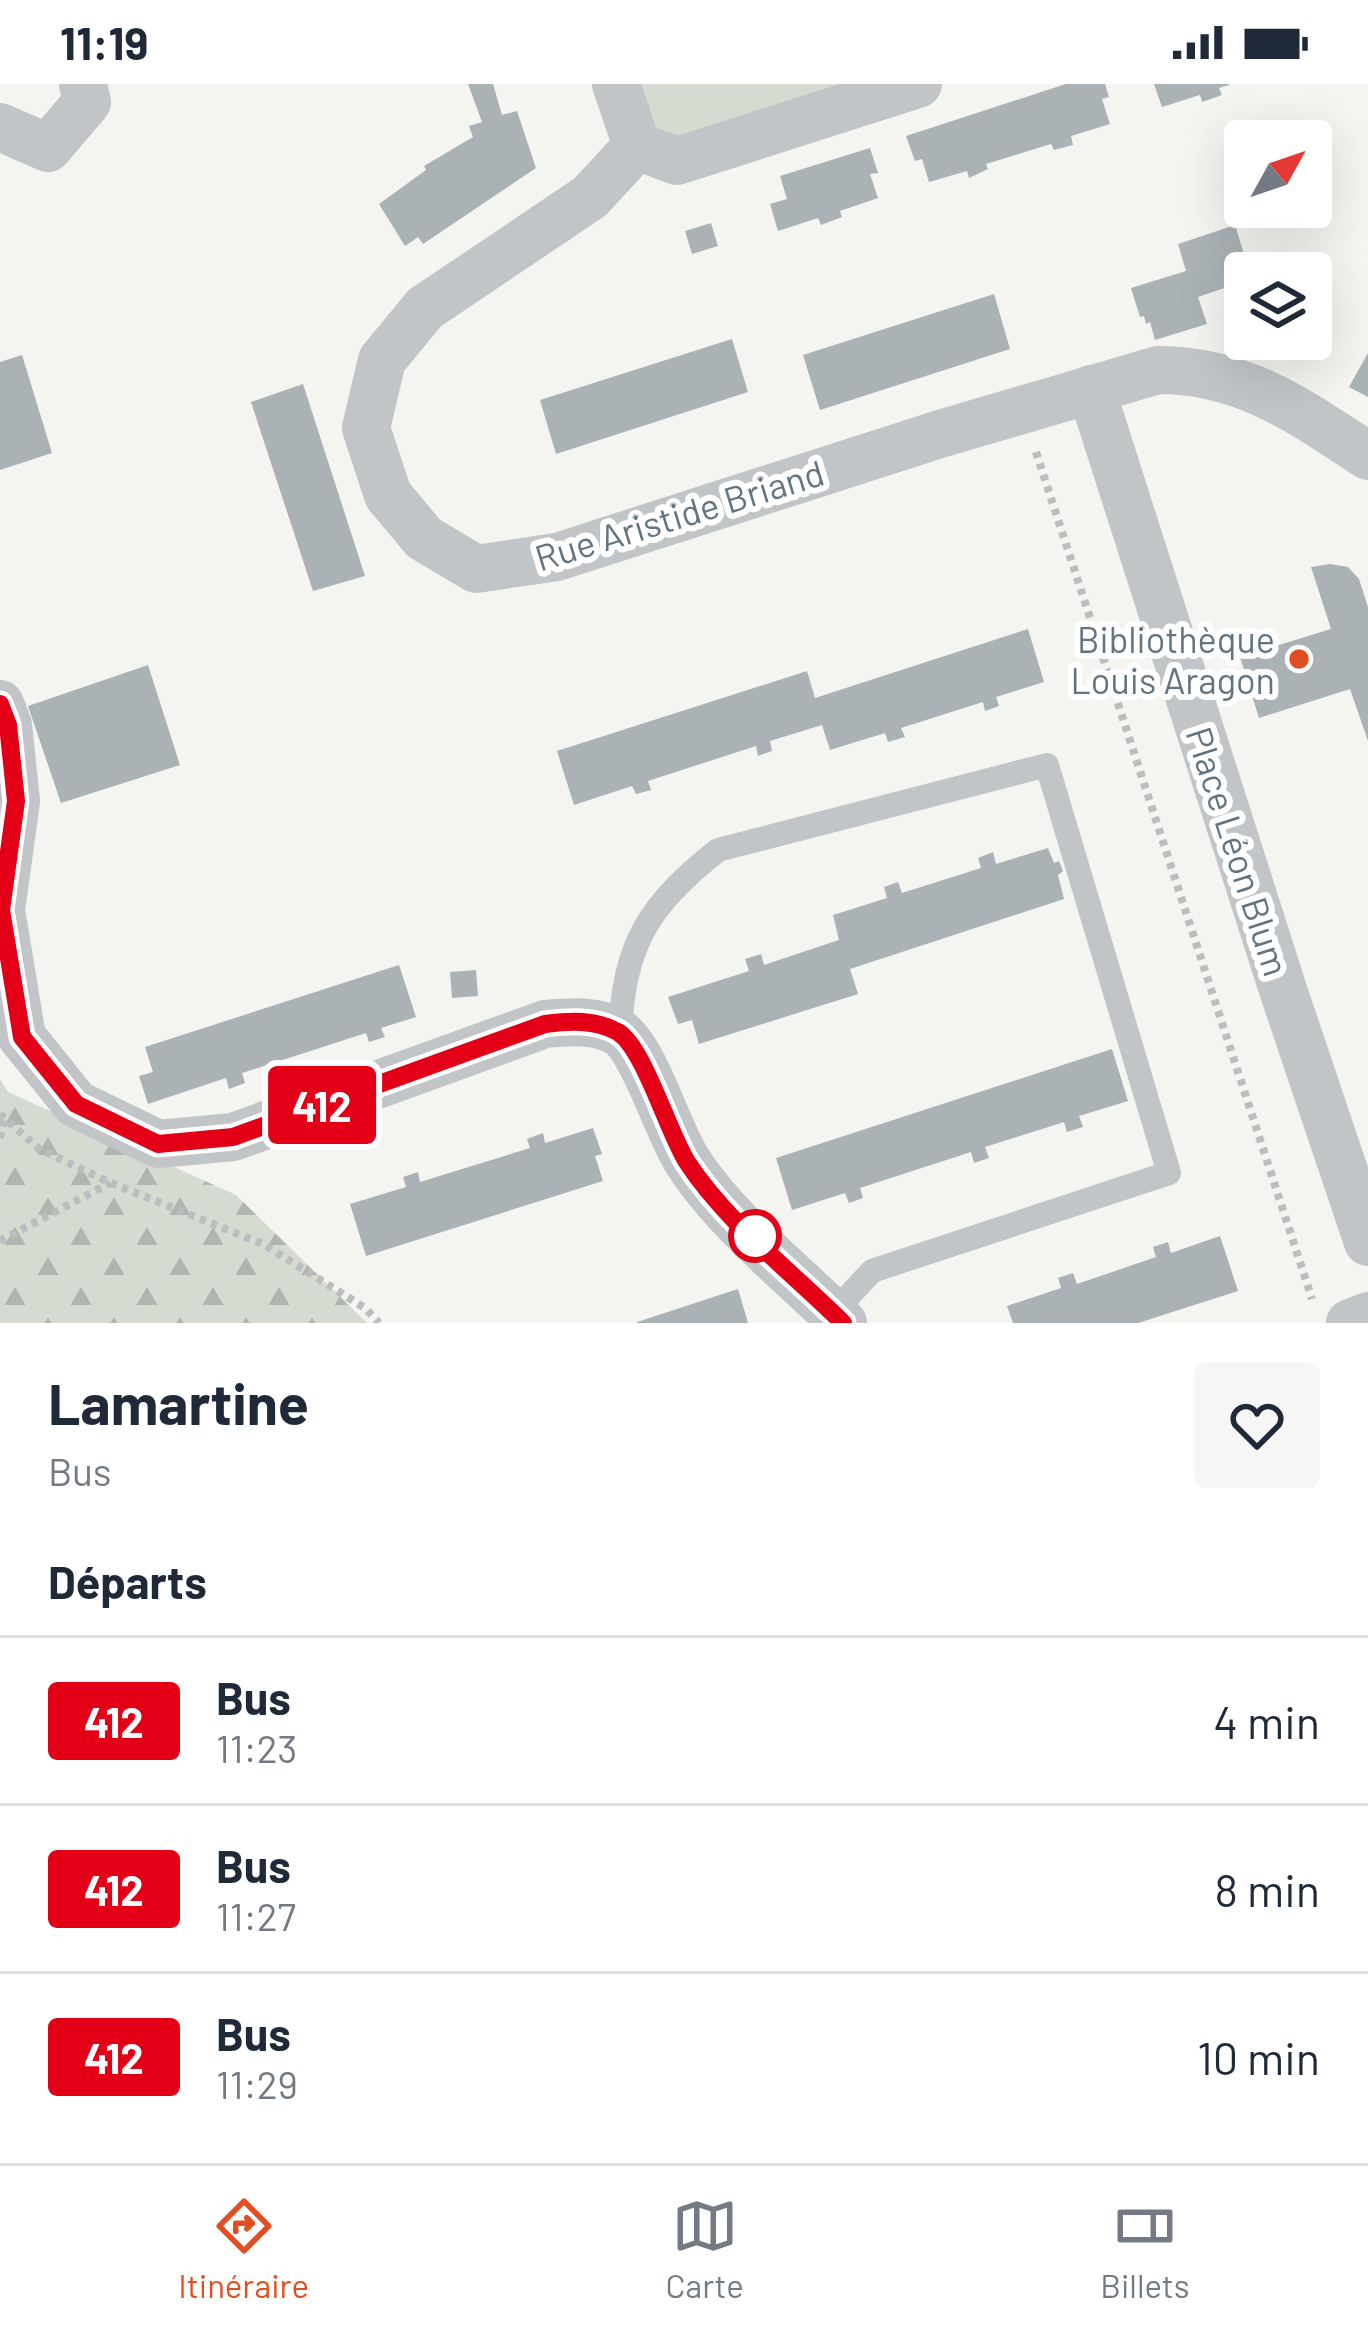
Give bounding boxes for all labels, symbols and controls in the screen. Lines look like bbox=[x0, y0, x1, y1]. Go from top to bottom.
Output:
text: 11:19 bbox=[60, 15, 148, 69]
north arrow bbox=[1224, 120, 1332, 228]
map controls bbox=[1224, 120, 1332, 360]
button: layers bbox=[1224, 252, 1332, 360]
street label: Rue Aristide Briand bbox=[529, 450, 829, 578]
place label: Bibliothèque Louis Aragon bbox=[1070, 617, 1275, 701]
marker: Bibliothèque Louis Aragon bbox=[1286, 646, 1312, 672]
street label: Place Léon Blum bbox=[1179, 721, 1299, 981]
line badge: 412 bbox=[253, 1066, 391, 1144]
text: 412 bbox=[292, 1080, 352, 1130]
unlabelled marker bbox=[730, 1211, 780, 1261]
button: heart bbox=[1194, 1362, 1320, 1488]
text: Lamartine bbox=[48, 1368, 309, 1436]
text: Bus bbox=[48, 1447, 112, 1494]
text: Départs bbox=[48, 1554, 207, 1608]
text: Bus bbox=[216, 1670, 291, 1724]
text: 4 min bbox=[1213, 1694, 1320, 1748]
text: 412 bbox=[84, 1696, 144, 1746]
text: 11:23 bbox=[216, 1724, 297, 1771]
text: Bus bbox=[216, 1838, 291, 1892]
text: 8 min bbox=[1215, 1862, 1320, 1916]
text: 412 bbox=[84, 1864, 144, 1914]
text: 11:27 bbox=[216, 1892, 296, 1939]
text: Bus bbox=[216, 2006, 291, 2060]
text: 10 min bbox=[1197, 2030, 1320, 2084]
text: 412 bbox=[84, 2032, 144, 2082]
text: 11:29 bbox=[216, 2060, 298, 2107]
tab: Itinéraire bbox=[178, 2193, 309, 2305]
tab: Carte bbox=[665, 2193, 744, 2305]
tab: Billets bbox=[1100, 2193, 1190, 2305]

